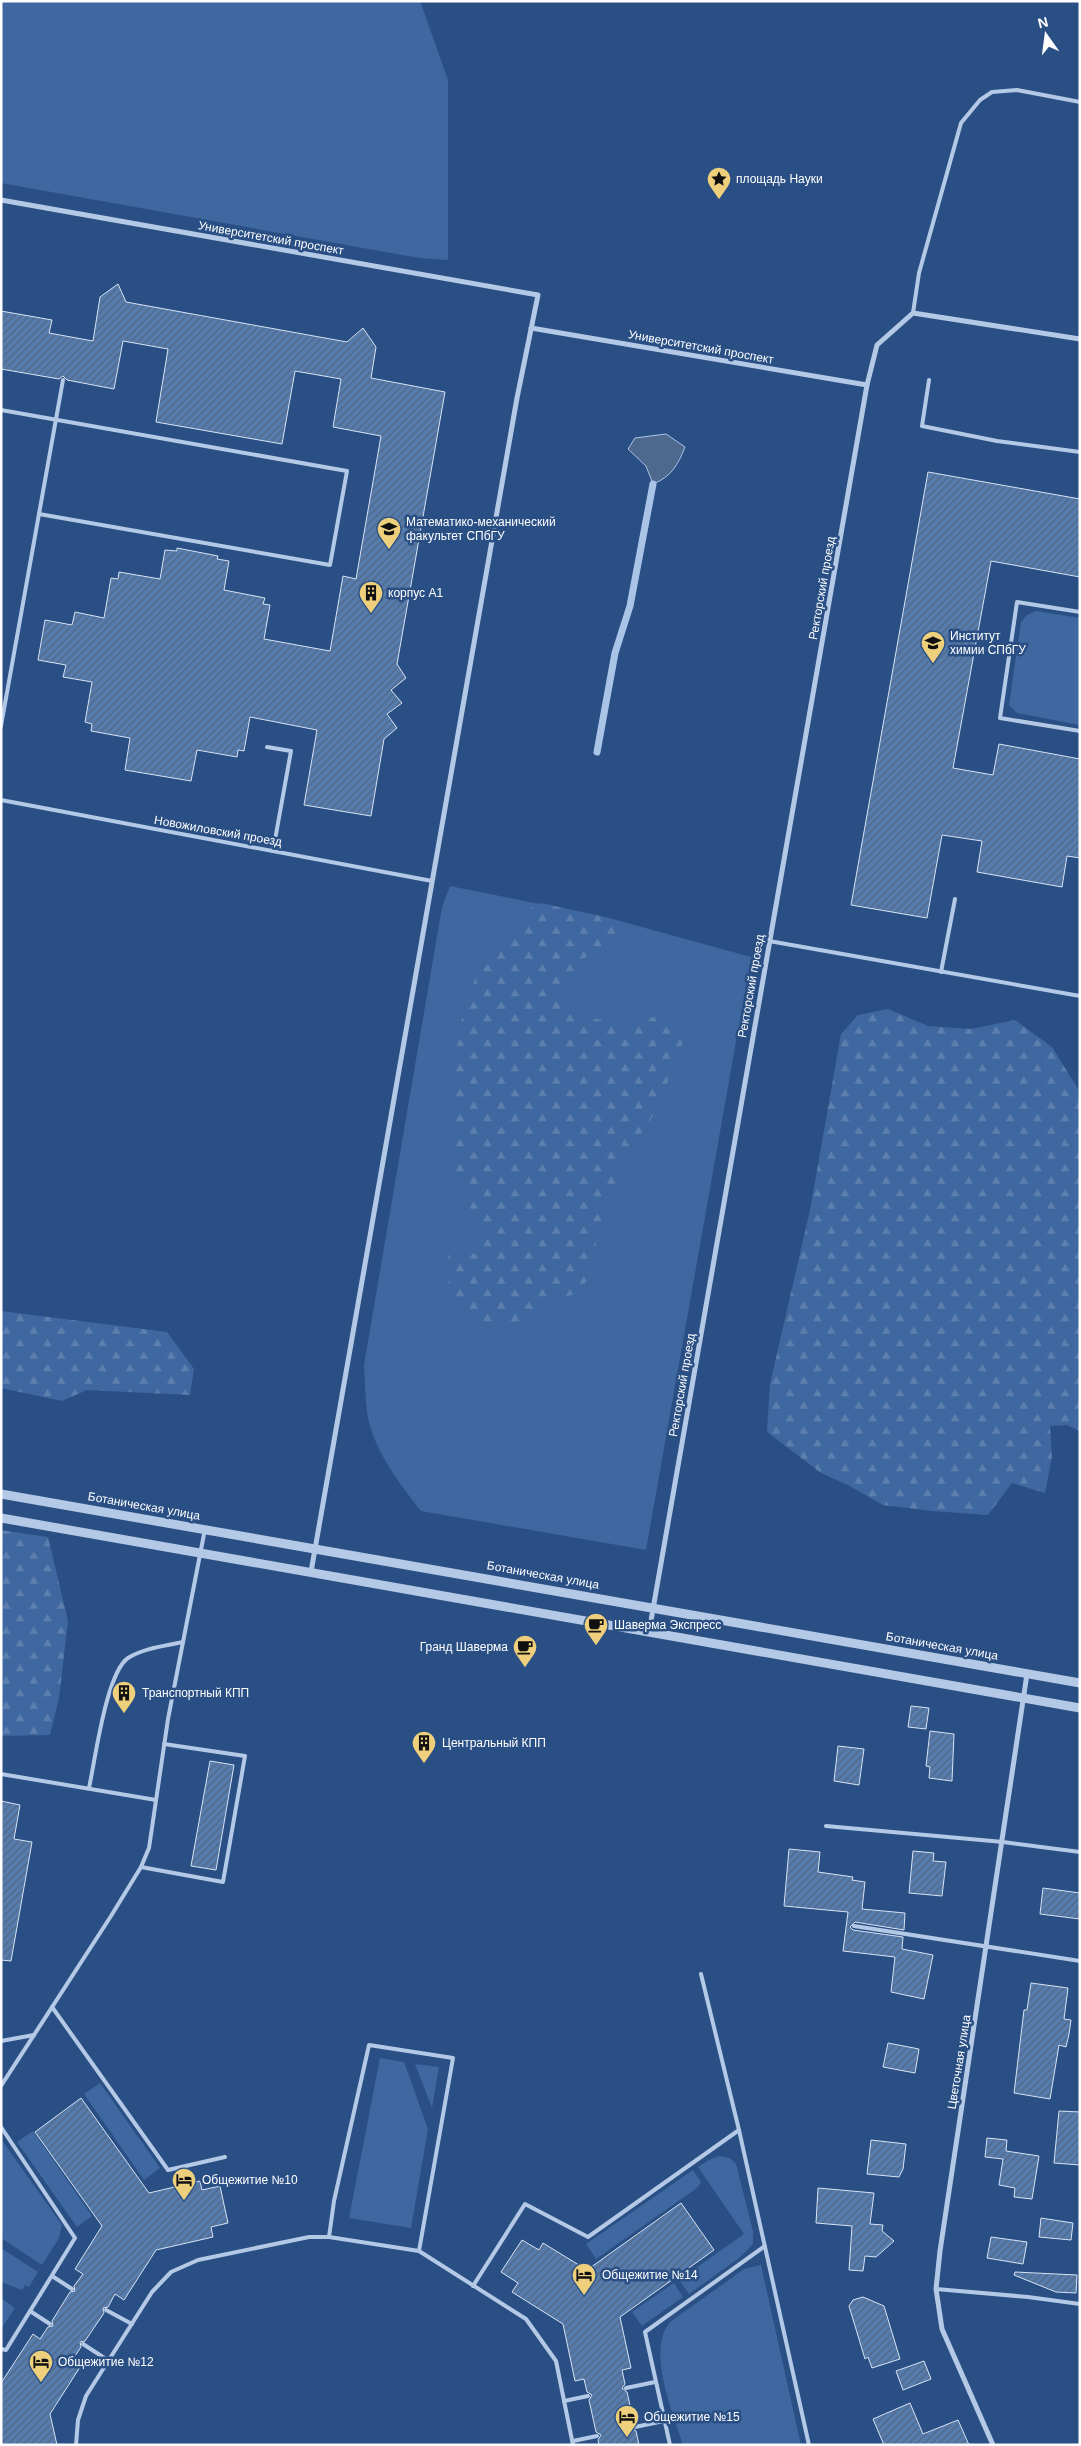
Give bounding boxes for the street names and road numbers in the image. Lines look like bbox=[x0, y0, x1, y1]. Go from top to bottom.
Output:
street label: Университетский проспект bbox=[197, 218, 345, 258]
street label: Университетский проспект bbox=[627, 327, 775, 367]
street label: Ректорский проезд bbox=[806, 535, 838, 641]
street label: Новожиловский проезд bbox=[153, 813, 283, 849]
street label: Ректорский проезд bbox=[735, 933, 767, 1039]
street label: Ректорский проезд bbox=[666, 1332, 698, 1438]
street label: Ботаническая улица bbox=[87, 1489, 201, 1523]
street label: Ботаническая улица bbox=[486, 1558, 600, 1592]
street label: Ботаническая улица bbox=[885, 1629, 999, 1663]
street label: Цветочная улица bbox=[945, 2013, 973, 2110]

